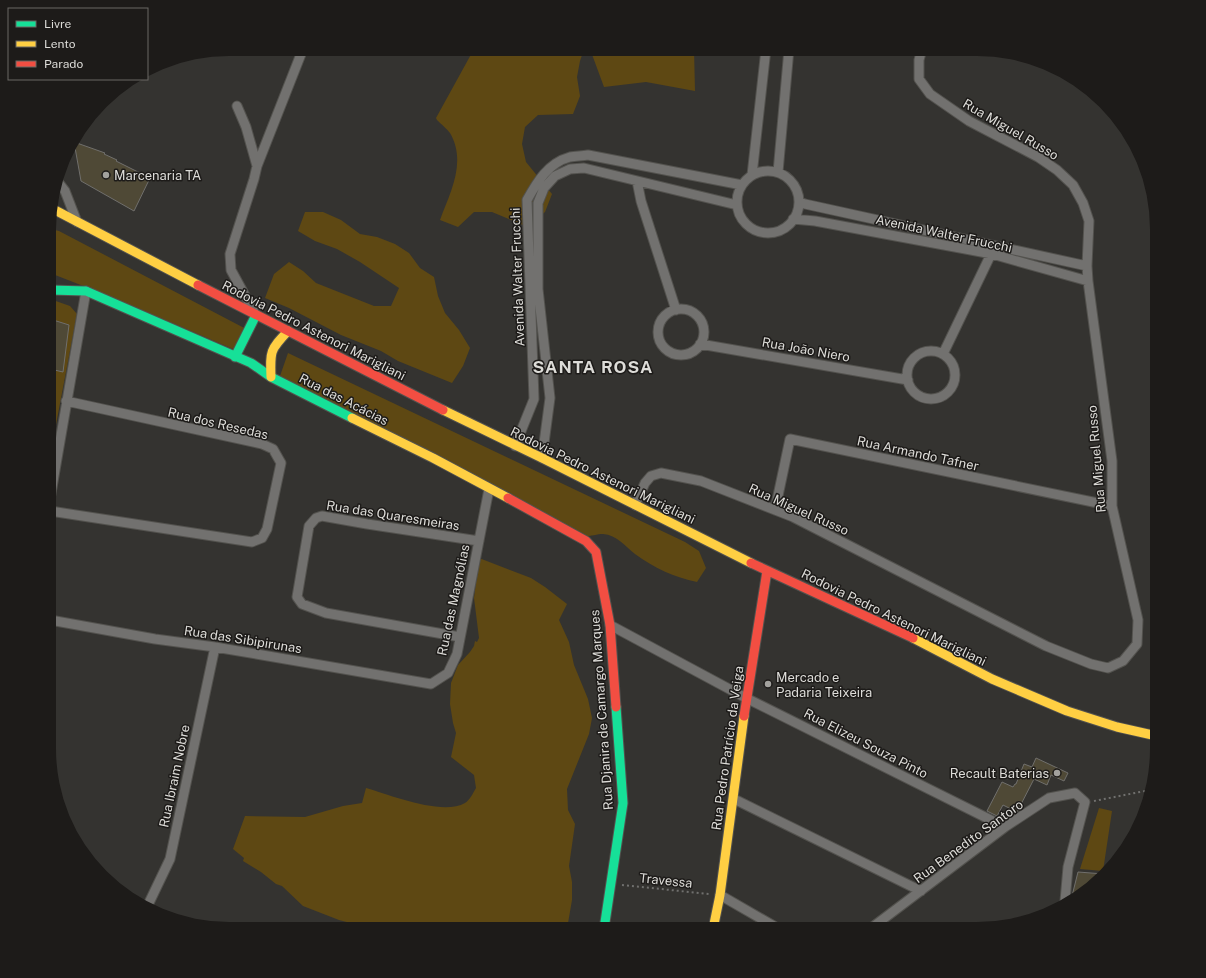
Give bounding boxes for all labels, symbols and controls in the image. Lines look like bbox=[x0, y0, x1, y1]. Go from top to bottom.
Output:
legend bbox=[8, 8, 148, 80]
text: Livre bbox=[44, 17, 72, 31]
text: Lento bbox=[44, 37, 76, 51]
text: Parado bbox=[44, 57, 83, 71]
street label: Rua Miguel Russo bbox=[960, 96, 1061, 163]
place label: Marcenaria TA bbox=[114, 168, 201, 183]
marker: Marcenaria TA bbox=[101, 170, 111, 180]
street label: Avenida Walter Frucchi bbox=[508, 207, 527, 347]
street label: Avenida Walter Frucchi bbox=[874, 212, 1013, 255]
street label: Rodovia Pedro Astenori Marigliani bbox=[220, 277, 408, 383]
street label: Rua João Niero bbox=[761, 334, 851, 365]
district label: SANTA ROSA bbox=[533, 357, 653, 377]
street label: Rua das Acácias bbox=[297, 370, 391, 428]
street label: Rua dos Resedas bbox=[166, 405, 269, 442]
street label: Rua Miguel Russo bbox=[1084, 405, 1109, 513]
street label: Rodovia Pedro Astenori Marigliani bbox=[508, 424, 698, 527]
street label: Rua Armando Tafner bbox=[856, 433, 980, 474]
street label: Rua Miguel Russo bbox=[746, 481, 851, 538]
street label: Rua das Quaresmeiras bbox=[325, 498, 461, 533]
street label: Rua das Magnólias bbox=[434, 543, 473, 657]
street label: Rodovia Pedro Astenori Marigliani bbox=[799, 566, 989, 669]
street label: Rua Djanira de Camargo Marques bbox=[587, 609, 616, 811]
street label: Rua das Sibipirunas bbox=[183, 623, 303, 656]
street label: Rua Pedro Patrício da Veiga bbox=[709, 665, 746, 831]
place label: Mercado e Padaria Teixeira bbox=[776, 670, 872, 700]
marker: Mercado e Padaria Teixeira bbox=[763, 679, 773, 689]
street label: Rua Elizeu Souza Pinto bbox=[801, 706, 930, 781]
street label: Rua Ibraim Nobre bbox=[156, 723, 193, 829]
place label: Recault Baterias bbox=[950, 766, 1049, 781]
marker: Recault Baterias bbox=[1052, 768, 1062, 778]
street label: Rua Benedito Santoro bbox=[911, 797, 1026, 886]
street label: Travessa bbox=[639, 870, 693, 891]

